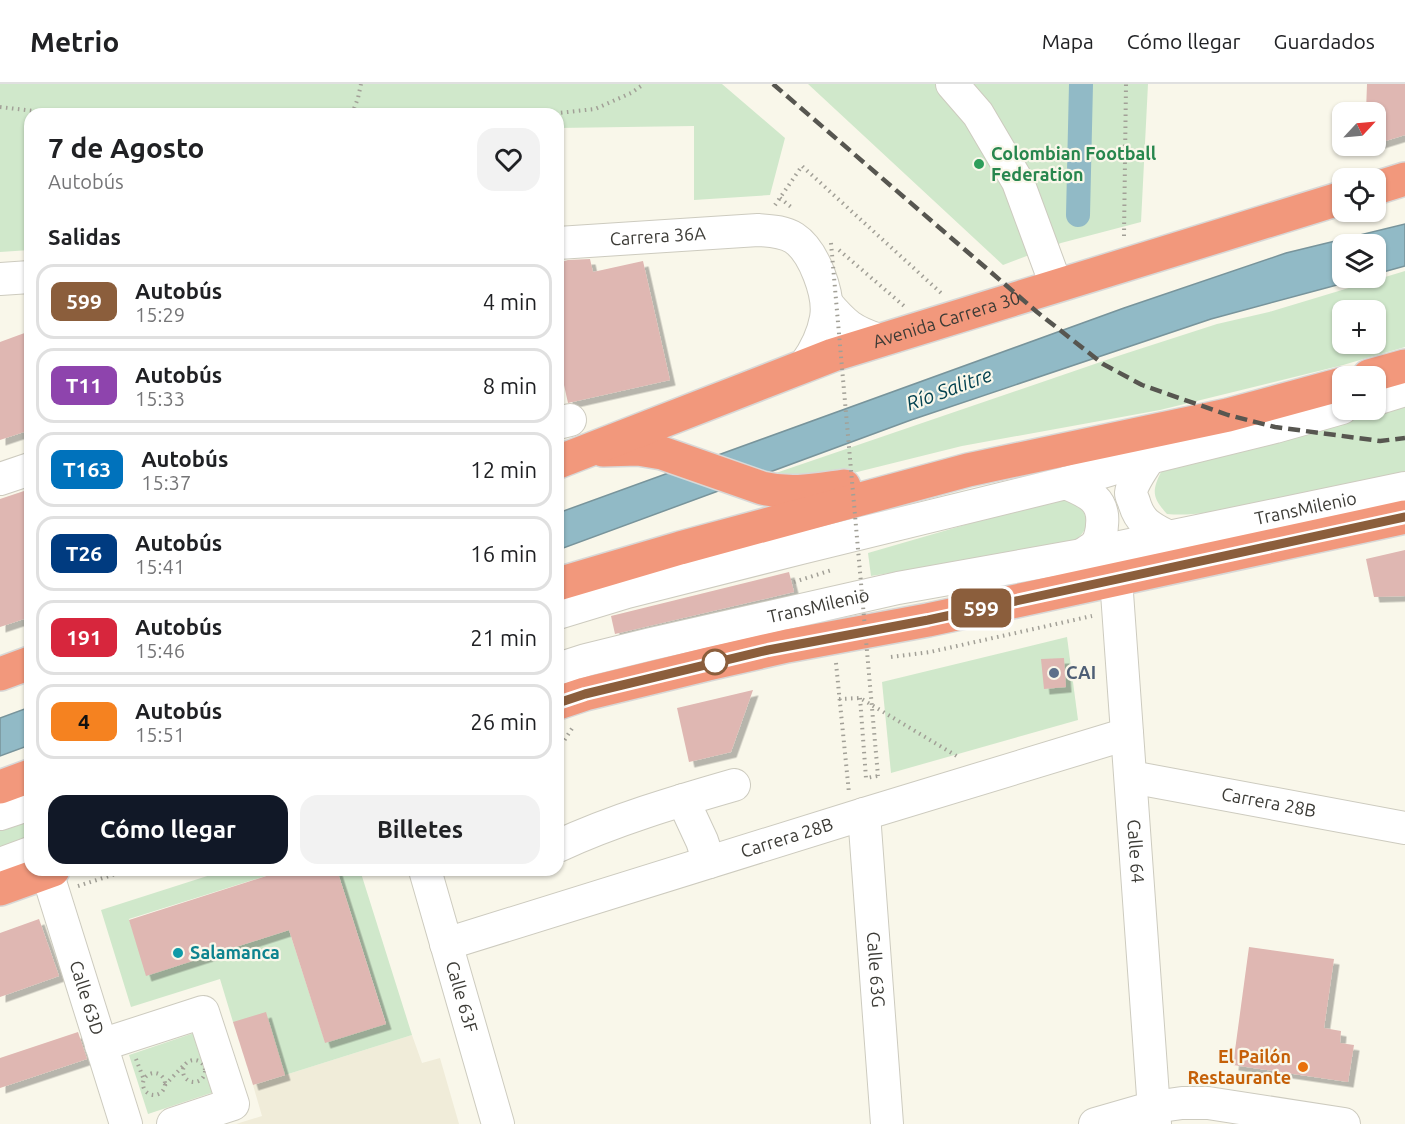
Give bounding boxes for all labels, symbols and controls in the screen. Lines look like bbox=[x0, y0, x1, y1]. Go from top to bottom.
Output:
text: Metrio bbox=[30, 26, 119, 57]
text: Mapa bbox=[1042, 29, 1094, 53]
text: Cómo llegar bbox=[1127, 29, 1241, 53]
text: Guardados bbox=[1274, 29, 1375, 53]
north arrow bbox=[1332, 102, 1386, 156]
map controls bbox=[1332, 102, 1386, 420]
button: heart bbox=[477, 128, 540, 191]
text: 7 de Agosto bbox=[48, 132, 204, 163]
place label: Colombian Football Federation bbox=[991, 143, 1157, 184]
marker: Colombian Football Federation bbox=[972, 157, 986, 171]
button: locate bbox=[1332, 168, 1386, 222]
text: Autobús bbox=[48, 170, 124, 193]
street label: Carrera 36A bbox=[609, 222, 707, 249]
text: Salidas bbox=[48, 224, 121, 249]
button: layers bbox=[1332, 234, 1386, 288]
text: Autobús bbox=[135, 278, 222, 303]
street label: Avenida Carrera 30 bbox=[870, 287, 1022, 351]
text: 599 bbox=[66, 289, 102, 313]
text: 4 min bbox=[483, 289, 537, 314]
button: + bbox=[1332, 300, 1386, 354]
text: 15:29 bbox=[135, 303, 185, 326]
text: Autobús bbox=[135, 362, 222, 387]
water label: Río Salitre bbox=[903, 362, 995, 415]
button: − bbox=[1332, 366, 1386, 420]
text: T11 bbox=[66, 373, 102, 397]
text: 8 min bbox=[483, 373, 537, 398]
text: 15:33 bbox=[135, 387, 185, 410]
text: Autobús bbox=[141, 446, 228, 471]
text: T163 bbox=[63, 457, 111, 481]
text: 12 min bbox=[470, 457, 537, 482]
text: 15:37 bbox=[141, 471, 191, 494]
street label: TransMilenio bbox=[1253, 487, 1358, 528]
text: Autobús bbox=[135, 530, 222, 555]
text: T26 bbox=[66, 541, 102, 565]
text: 16 min bbox=[470, 541, 537, 566]
text: 15:41 bbox=[135, 555, 185, 578]
street label: TransMilenio bbox=[766, 584, 871, 626]
line badge: 599 bbox=[946, 588, 1016, 628]
text: 599 bbox=[963, 596, 999, 620]
text: Autobús bbox=[135, 614, 222, 639]
text: 191 bbox=[66, 625, 102, 649]
text: 21 min bbox=[470, 625, 537, 650]
text: 15:46 bbox=[135, 639, 185, 662]
unlabelled marker bbox=[702, 649, 728, 675]
place label: CAI bbox=[1066, 662, 1096, 682]
marker: CAI bbox=[1047, 666, 1061, 680]
text: Autobús bbox=[135, 698, 222, 723]
text: 4 bbox=[78, 709, 90, 733]
text: 26 min bbox=[470, 709, 537, 734]
text: 15:51 bbox=[135, 723, 185, 746]
street label: Carrera 28B bbox=[1220, 783, 1318, 820]
button: Cómo llegar bbox=[48, 795, 288, 864]
button: Billetes bbox=[300, 795, 540, 864]
street label: Carrera 28B bbox=[738, 813, 835, 861]
street label: Calle 64 bbox=[1124, 819, 1149, 884]
street label: Calle 63G bbox=[864, 931, 889, 1008]
place label: Salamanca bbox=[190, 942, 280, 962]
marker: Salamanca bbox=[171, 946, 185, 960]
street label: Calle 63D bbox=[66, 958, 108, 1037]
street label: Calle 63F bbox=[443, 958, 482, 1035]
place label: El Pailón Restaurante bbox=[1187, 1046, 1291, 1087]
marker: El Pailón Restaurante bbox=[1296, 1060, 1310, 1074]

